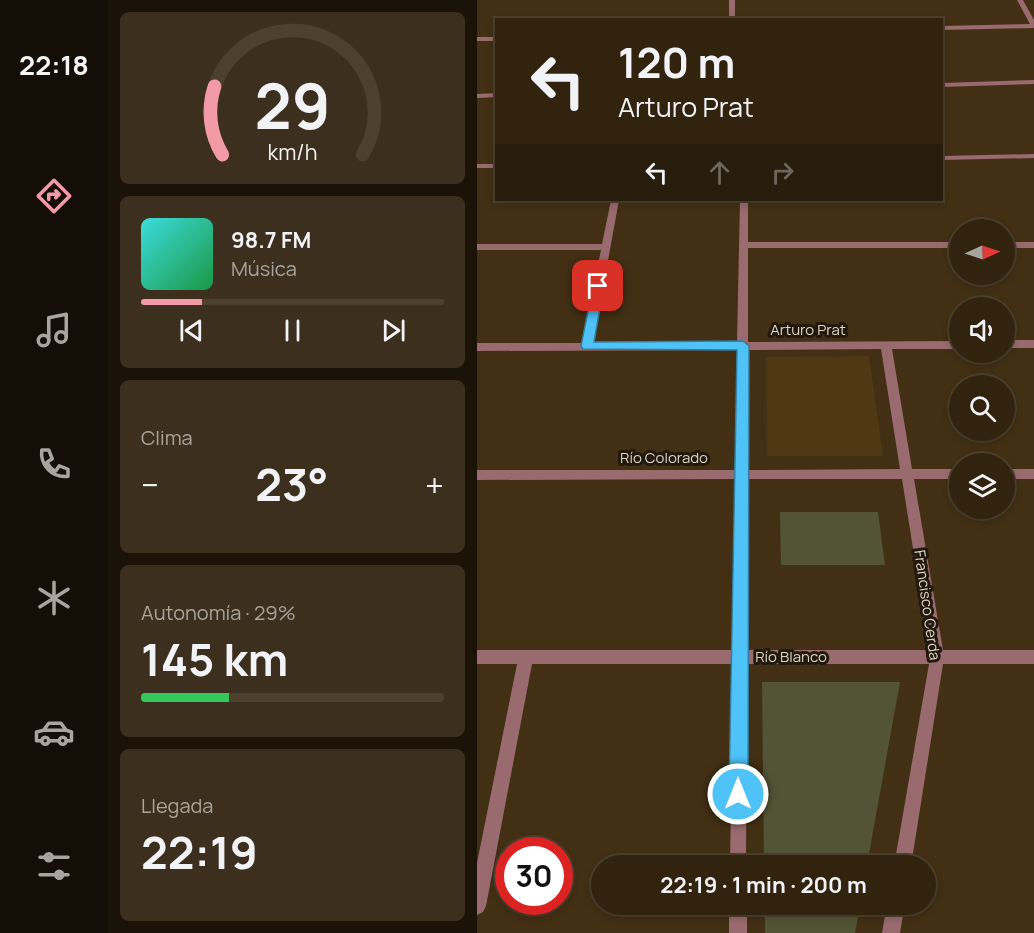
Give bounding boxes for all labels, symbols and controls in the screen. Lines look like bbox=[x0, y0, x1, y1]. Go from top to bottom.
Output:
text: 120 m bbox=[618, 33, 735, 91]
icon: left bbox=[519, 42, 597, 120]
text: 22:18 bbox=[19, 46, 89, 83]
text: 29 bbox=[255, 62, 330, 148]
text: Arturo Prat bbox=[618, 88, 754, 125]
text: km/h bbox=[268, 137, 317, 166]
icon: left bbox=[640, 156, 673, 189]
icon: ahead bbox=[703, 156, 736, 189]
icon: right bbox=[766, 156, 799, 189]
icon: directions bbox=[33, 175, 75, 217]
north arrow bbox=[949, 219, 1015, 285]
map controls bbox=[949, 219, 1015, 519]
text: 98.7 FM bbox=[231, 225, 311, 255]
text: Música bbox=[231, 255, 297, 282]
pin bbox=[572, 260, 623, 311]
icon: arrive bbox=[581, 269, 614, 302]
button: sound bbox=[949, 297, 1015, 363]
icon: music bbox=[33, 309, 75, 351]
icon: previous bbox=[175, 314, 208, 347]
icon: pause bbox=[276, 314, 309, 347]
icon: next bbox=[377, 314, 410, 347]
street label: Arturo Prat bbox=[770, 319, 846, 340]
button: search bbox=[949, 375, 1015, 441]
text: Clima bbox=[141, 424, 193, 451]
icon: phone bbox=[33, 443, 75, 485]
street label: Río Colorado bbox=[620, 447, 708, 468]
text: 23° bbox=[255, 453, 329, 515]
button: layers bbox=[949, 453, 1015, 519]
text: − bbox=[141, 462, 159, 507]
text: + bbox=[425, 462, 444, 507]
street label: Francisco Cerda bbox=[909, 548, 946, 661]
icon: climate bbox=[33, 577, 75, 619]
text: Autonomía · 29% bbox=[141, 599, 296, 626]
text: 145 km bbox=[141, 628, 288, 690]
street label: Río Blanco bbox=[755, 646, 827, 667]
icon: car bbox=[33, 711, 75, 753]
position arrow bbox=[706, 762, 770, 826]
text: Llegada bbox=[141, 792, 213, 819]
text: 22:19 bbox=[141, 821, 258, 883]
speed limit sign: 30 bbox=[495, 837, 573, 915]
icon: filters bbox=[33, 845, 75, 887]
text: 22:19 · 1 min · 200 m bbox=[660, 870, 867, 900]

